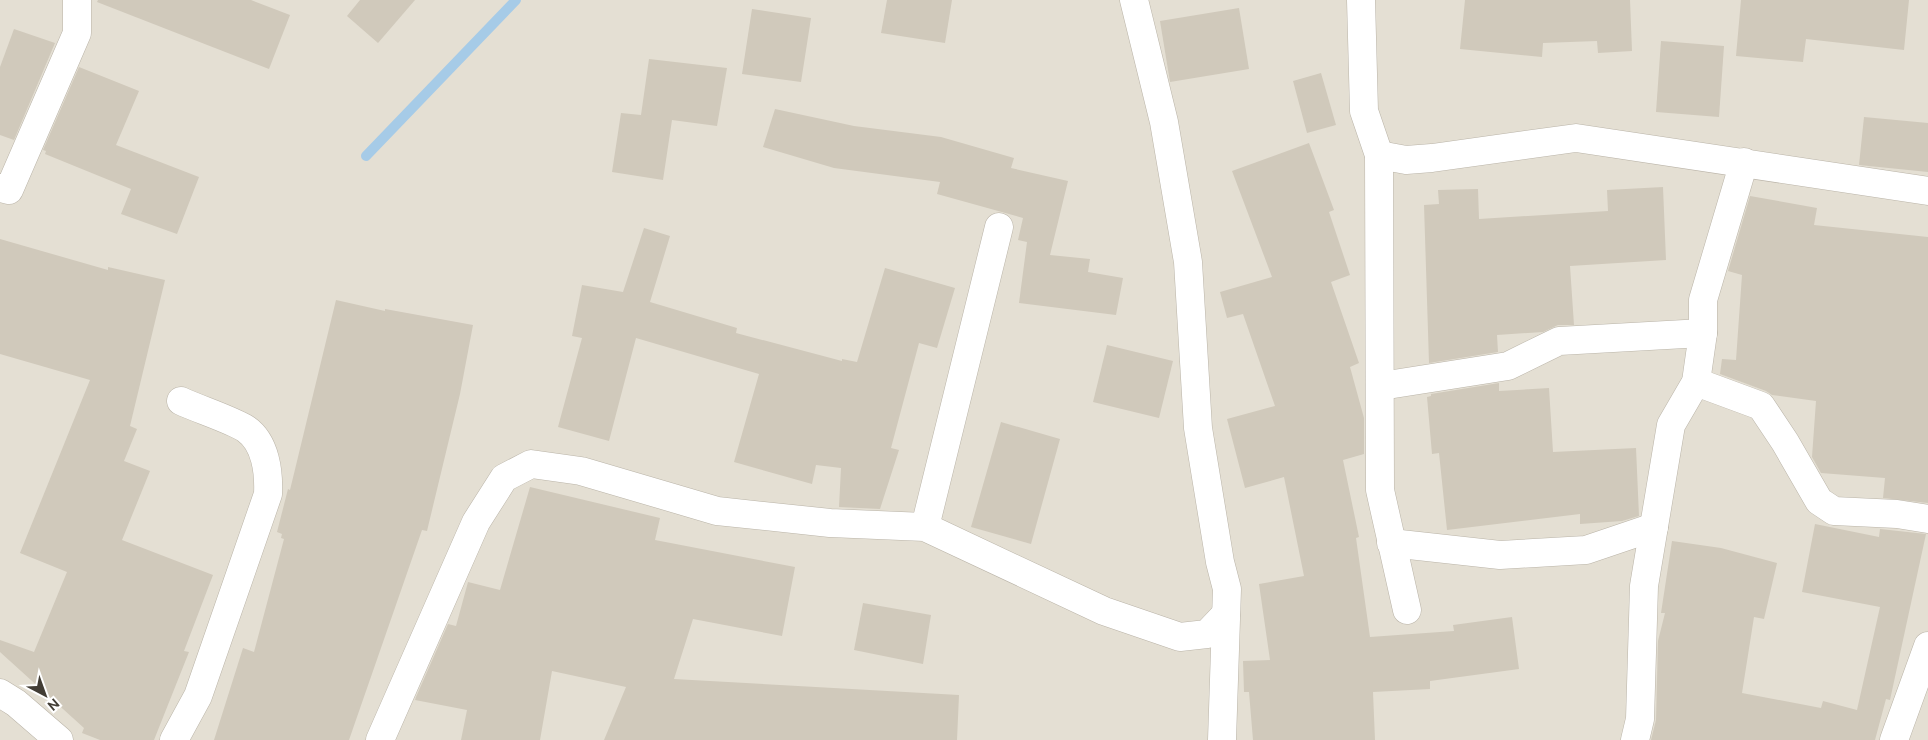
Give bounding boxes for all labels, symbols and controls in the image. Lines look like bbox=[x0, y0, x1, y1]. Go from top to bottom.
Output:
north arrow bbox=[20, 670, 70, 720]
text: N bbox=[44, 695, 63, 714]

